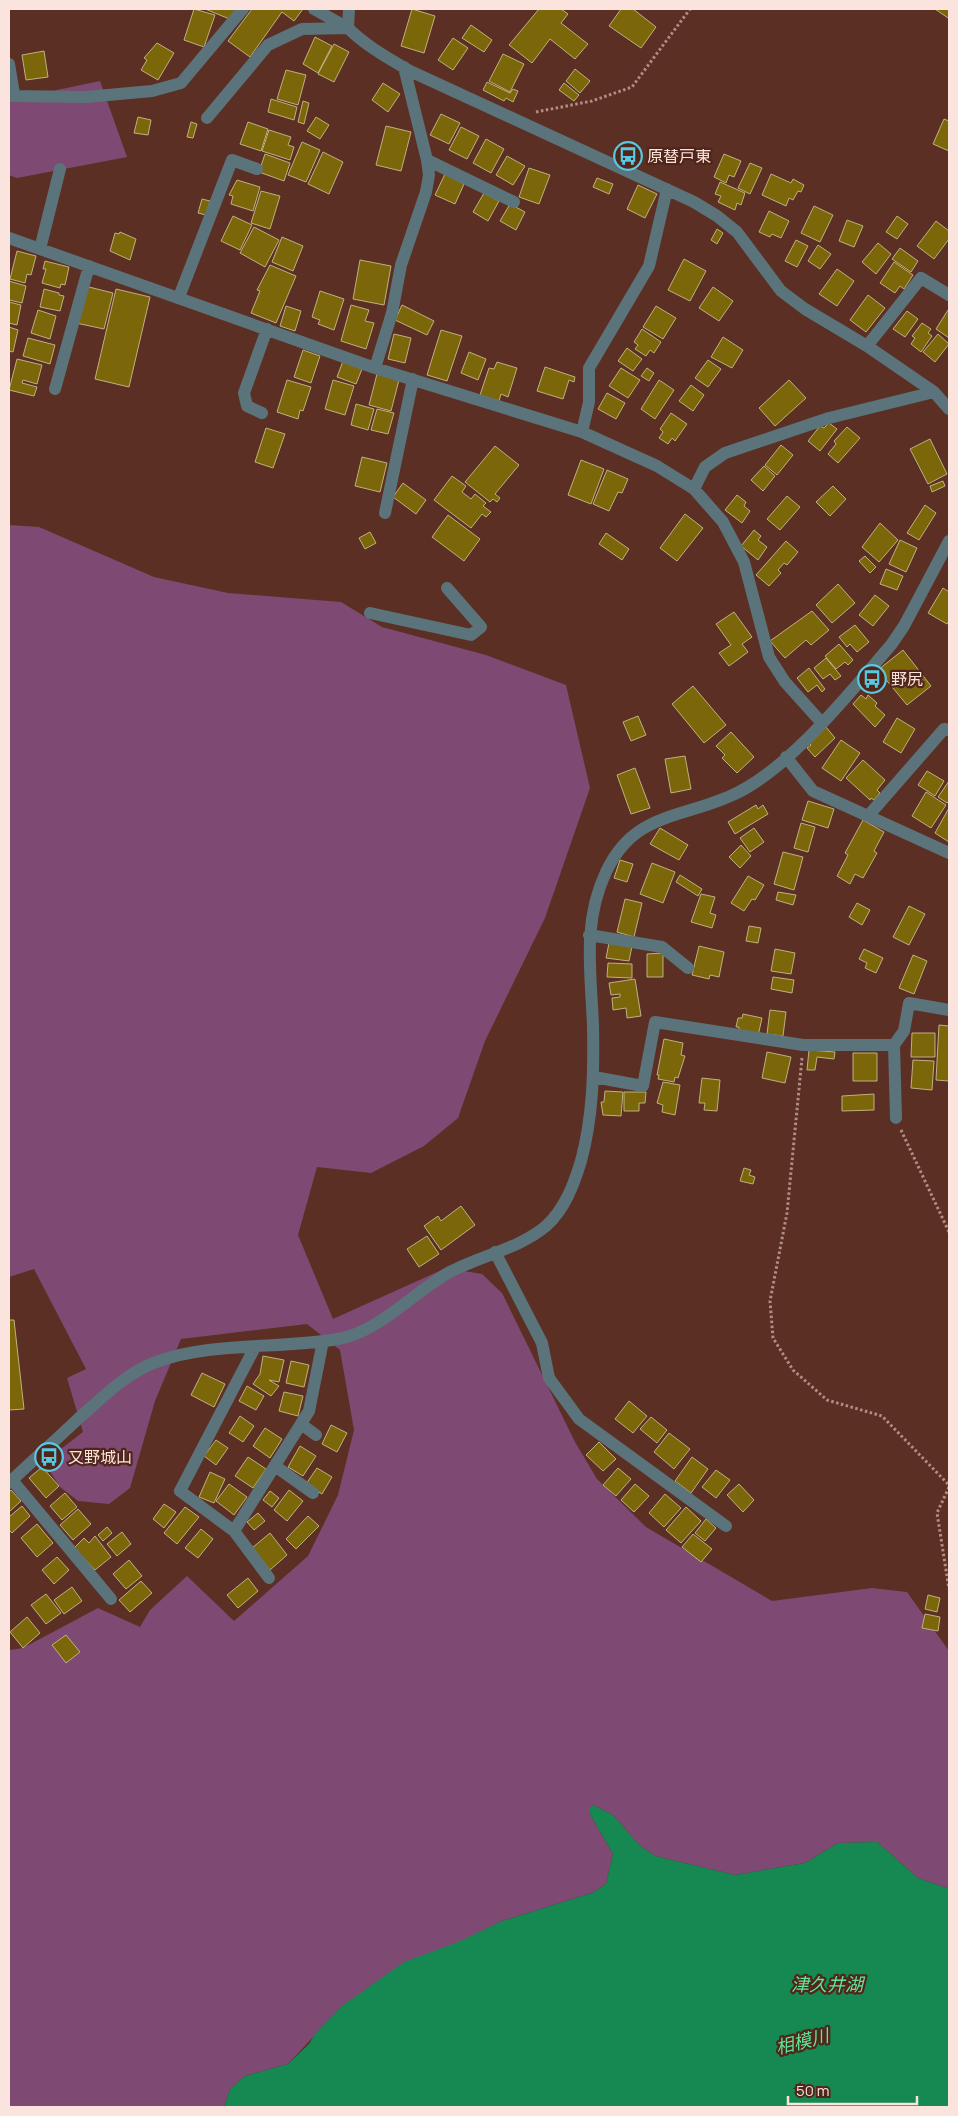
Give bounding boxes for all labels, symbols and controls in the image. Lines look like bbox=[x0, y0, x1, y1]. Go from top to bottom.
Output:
bus stop icon: 原替戸東 bbox=[613, 141, 643, 171]
place label: 原替戸東 bbox=[647, 145, 711, 167]
bus stop icon: 野尻 bbox=[857, 664, 887, 694]
place label: 野尻 bbox=[891, 668, 923, 690]
bus stop icon: 又野城山 bbox=[34, 1442, 64, 1472]
place label: 又野城山 bbox=[68, 1446, 132, 1468]
water label: 津久井湖 bbox=[791, 1972, 866, 1996]
water label: 相模川 bbox=[773, 2022, 833, 2059]
scale bar bbox=[788, 2074, 917, 2106]
text: 50 m bbox=[796, 2080, 830, 2101]

